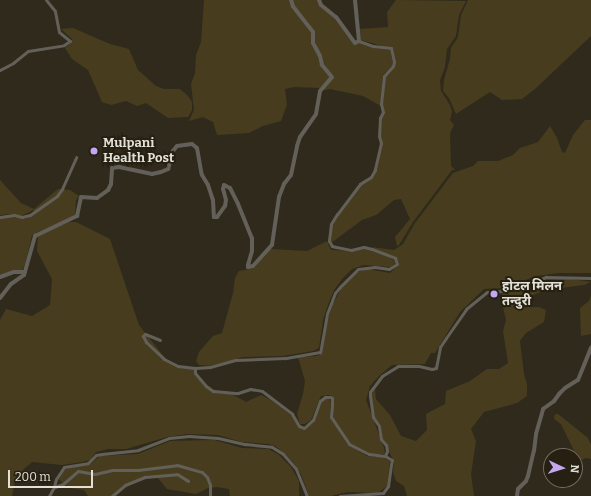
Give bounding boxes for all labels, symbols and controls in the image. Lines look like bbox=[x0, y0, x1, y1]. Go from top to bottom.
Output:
place label: Mulpani Health Post bbox=[103, 136, 174, 167]
marker: Mulpani Health Post bbox=[88, 145, 100, 157]
place label: होटल मिलन तन्दुरी bbox=[502, 279, 562, 310]
marker: होटल मिलन तन्दुरी bbox=[489, 289, 499, 299]
north arrow bbox=[543, 448, 583, 488]
scale bar bbox=[10, 462, 95, 488]
text: N bbox=[568, 464, 581, 473]
text: 200 m bbox=[15, 470, 51, 484]

